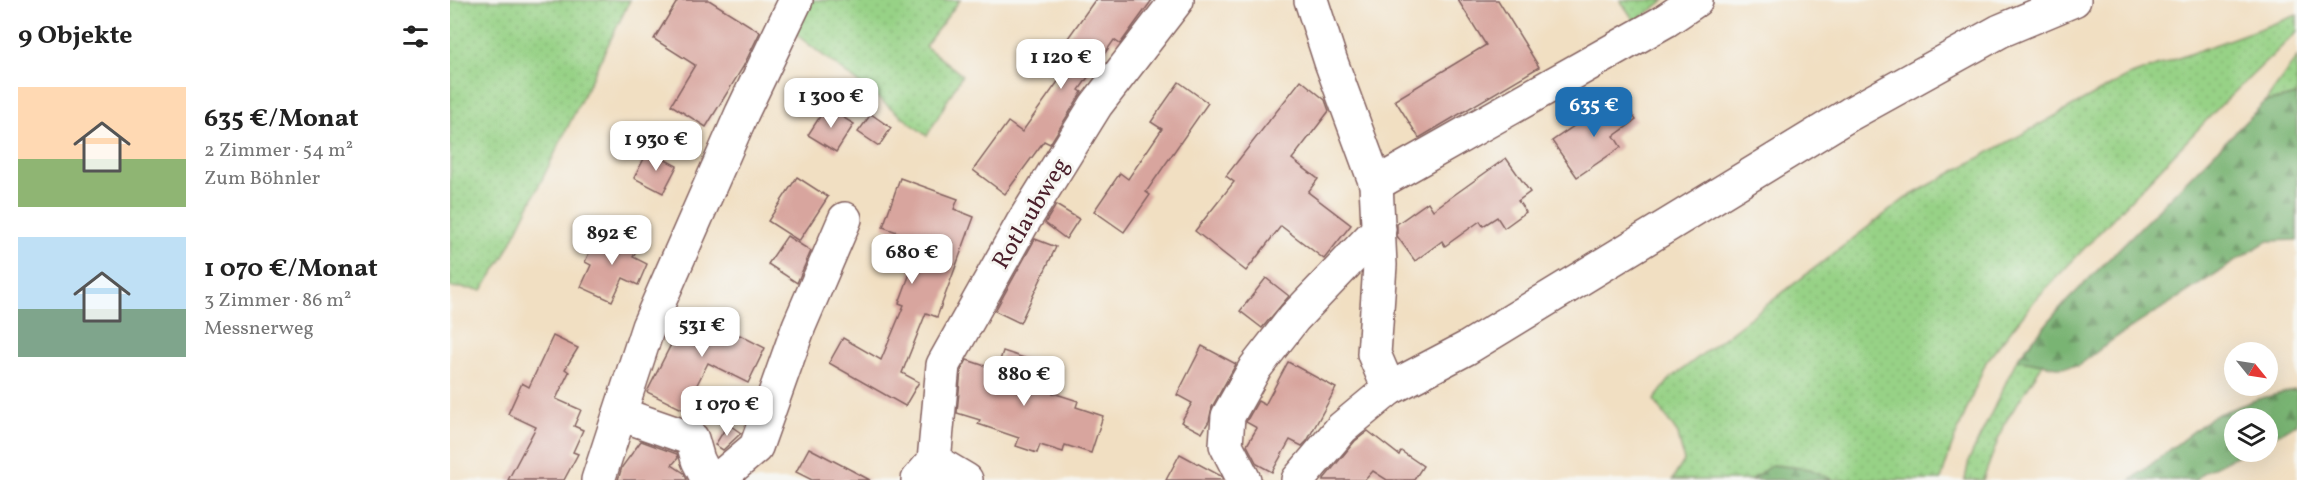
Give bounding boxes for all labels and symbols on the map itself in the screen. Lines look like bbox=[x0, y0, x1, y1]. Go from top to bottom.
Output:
pin: 1 120 € bbox=[1006, 39, 1116, 90]
pin: 1 300 € bbox=[776, 78, 886, 129]
pin: 635 € bbox=[1552, 87, 1636, 138]
pin: 1 930 € bbox=[601, 121, 711, 172]
street label: Rotlaubweg bbox=[985, 152, 1078, 276]
pin: 892 € bbox=[570, 215, 654, 266]
pin: 680 € bbox=[870, 234, 954, 285]
pin: 531 € bbox=[660, 307, 744, 358]
north arrow bbox=[2224, 342, 2278, 396]
pin: 880 € bbox=[982, 356, 1066, 407]
pin: 1 070 € bbox=[672, 386, 782, 437]

